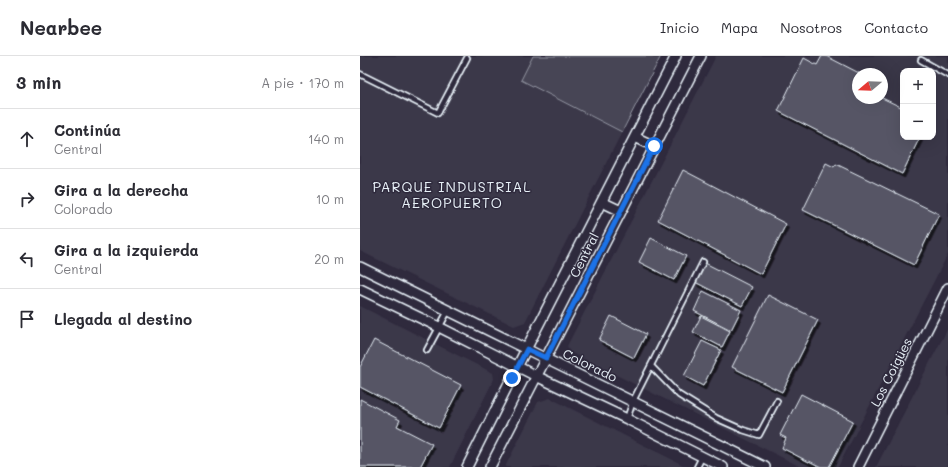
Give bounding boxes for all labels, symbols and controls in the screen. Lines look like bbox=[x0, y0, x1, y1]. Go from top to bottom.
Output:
text: Nearbee bbox=[20, 15, 102, 40]
text: Inicio bbox=[660, 18, 699, 37]
text: Mapa bbox=[721, 18, 758, 37]
text: Nosotros bbox=[780, 18, 842, 37]
text: Contacto bbox=[864, 18, 928, 37]
north arrow bbox=[852, 68, 888, 104]
map controls bbox=[900, 68, 936, 140]
button: + bbox=[900, 68, 936, 104]
text: 3 min bbox=[16, 71, 61, 93]
text: A pie · 170 m bbox=[261, 74, 344, 91]
button: − bbox=[900, 104, 936, 140]
text: Continúa bbox=[54, 120, 121, 140]
icon: ahead bbox=[16, 128, 38, 150]
text: 140 m bbox=[308, 130, 344, 147]
route start bbox=[645, 137, 663, 155]
text: Central bbox=[54, 140, 102, 157]
district label: PARQUE INDUSTRIAL AEROPUERTO bbox=[372, 177, 532, 212]
text: Gira a la derecha bbox=[54, 180, 188, 200]
icon: right bbox=[16, 188, 38, 210]
text: 10 m bbox=[316, 190, 344, 207]
text: Colorado bbox=[54, 200, 113, 217]
street label: Central bbox=[565, 229, 602, 280]
text: Gira a la izquierda bbox=[54, 240, 199, 260]
icon: left bbox=[16, 248, 38, 270]
text: 20 m bbox=[314, 250, 344, 267]
text: Central bbox=[54, 260, 102, 277]
icon: arrive bbox=[16, 308, 38, 330]
text: Llegada al destino bbox=[54, 309, 192, 329]
street label: Los Coigües bbox=[866, 334, 915, 409]
street label: Colorado bbox=[560, 344, 621, 385]
route end bbox=[503, 369, 521, 387]

